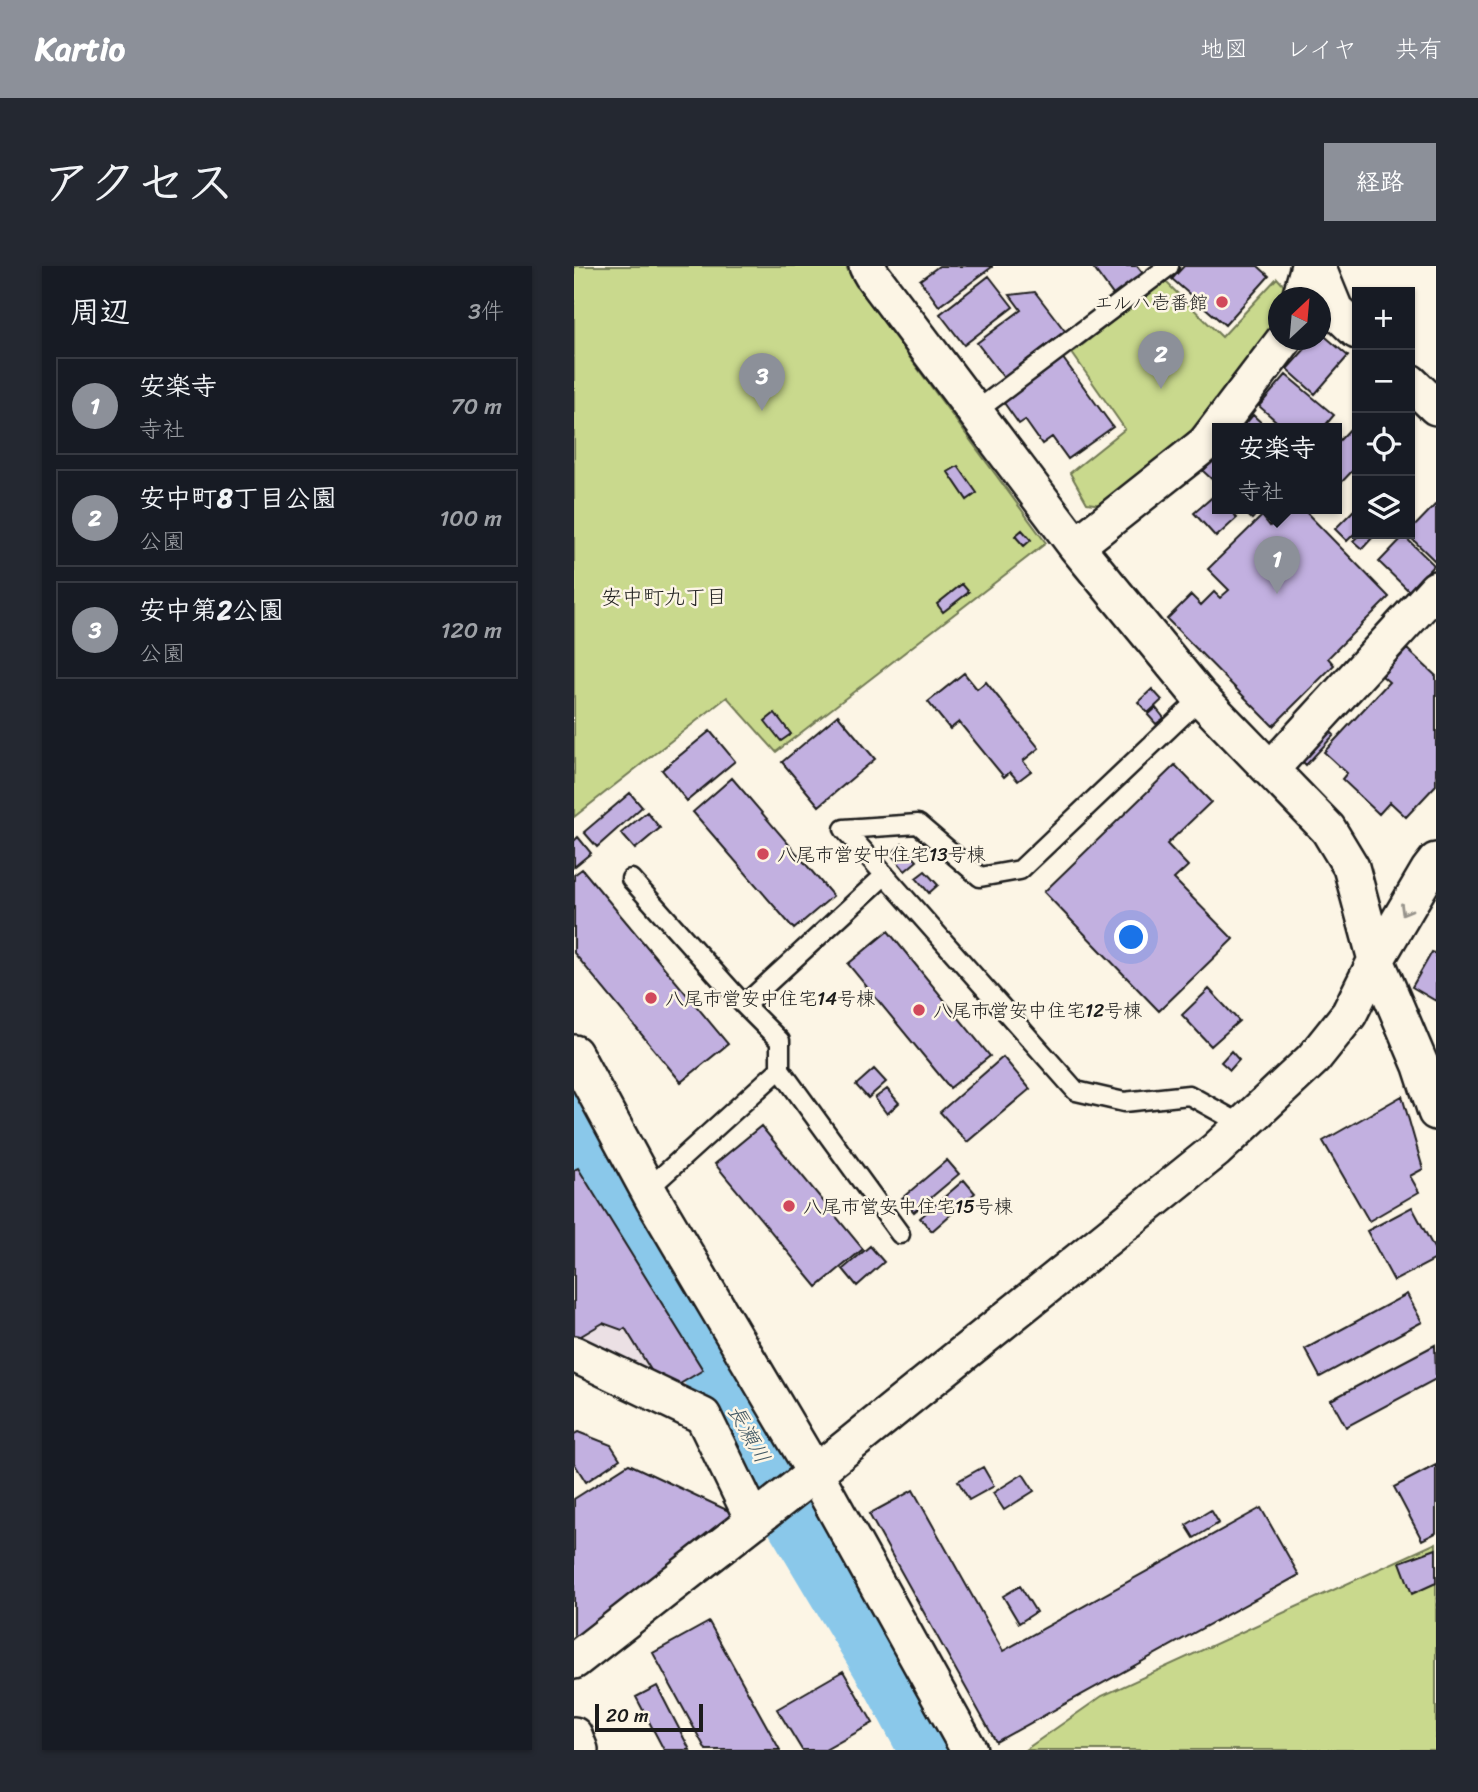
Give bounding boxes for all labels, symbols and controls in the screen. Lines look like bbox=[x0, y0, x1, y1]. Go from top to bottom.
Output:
text: Kartio bbox=[35, 20, 125, 78]
text: 地図 bbox=[1200, 28, 1248, 70]
text: レイヤ bbox=[1286, 28, 1357, 70]
text: 共有 bbox=[1395, 28, 1443, 70]
text: アクセス bbox=[42, 139, 235, 226]
button: 経路 bbox=[1324, 143, 1436, 221]
text: 周辺 bbox=[70, 285, 130, 339]
place label: エルハ壱番館 bbox=[1094, 286, 1208, 319]
north arrow bbox=[1268, 287, 1331, 350]
map controls bbox=[1352, 287, 1415, 539]
button: + bbox=[1352, 287, 1415, 350]
text: 3件 bbox=[468, 291, 504, 332]
marker: エルハ壱番館 bbox=[1214, 294, 1230, 310]
pin: 2 bbox=[1138, 331, 1184, 389]
button: − bbox=[1352, 350, 1415, 413]
pin: 3 bbox=[739, 353, 785, 411]
text: 安楽寺 bbox=[139, 363, 217, 409]
text: 1 bbox=[90, 386, 100, 427]
text: 70 m bbox=[451, 386, 502, 427]
text: 寺社 bbox=[139, 409, 185, 450]
button: locate bbox=[1352, 413, 1415, 476]
popup bbox=[1212, 423, 1342, 514]
text: 安楽寺 bbox=[1238, 425, 1316, 471]
text: 寺社 bbox=[1238, 471, 1284, 512]
text: 安中町8丁目公園 bbox=[139, 475, 337, 521]
button: layers bbox=[1352, 476, 1415, 539]
text: 2 bbox=[88, 498, 102, 539]
text: 100 m bbox=[439, 498, 502, 539]
text: 公園 bbox=[139, 521, 185, 562]
pin: 1 bbox=[1254, 536, 1300, 594]
district label: 安中町九丁目 bbox=[601, 578, 727, 616]
text: 安中第2公園 bbox=[139, 587, 284, 633]
text: 3 bbox=[89, 610, 101, 651]
text: 120 m bbox=[441, 610, 502, 651]
text: 公園 bbox=[139, 633, 185, 674]
place label: 八尾市営安中住宅13号棟 bbox=[777, 838, 986, 871]
marker: 八尾市営安中住宅13号棟 bbox=[755, 846, 771, 862]
one-way arrow bbox=[1400, 903, 1413, 915]
your location bbox=[1114, 920, 1148, 954]
place label: 八尾市営安中住宅14号棟 bbox=[665, 982, 875, 1015]
marker: 八尾市営安中住宅14号棟 bbox=[643, 990, 659, 1006]
place label: 八尾市営安中住宅12号棟 bbox=[933, 994, 1142, 1027]
marker: 八尾市営安中住宅12号棟 bbox=[911, 1002, 927, 1018]
place label: 八尾市営安中住宅15号棟 bbox=[803, 1190, 1013, 1223]
marker: 八尾市営安中住宅15号棟 bbox=[781, 1198, 797, 1214]
water label: 長瀬川 bbox=[717, 1397, 781, 1471]
text: 20 m bbox=[606, 1699, 649, 1732]
scale bar bbox=[595, 1701, 704, 1733]

